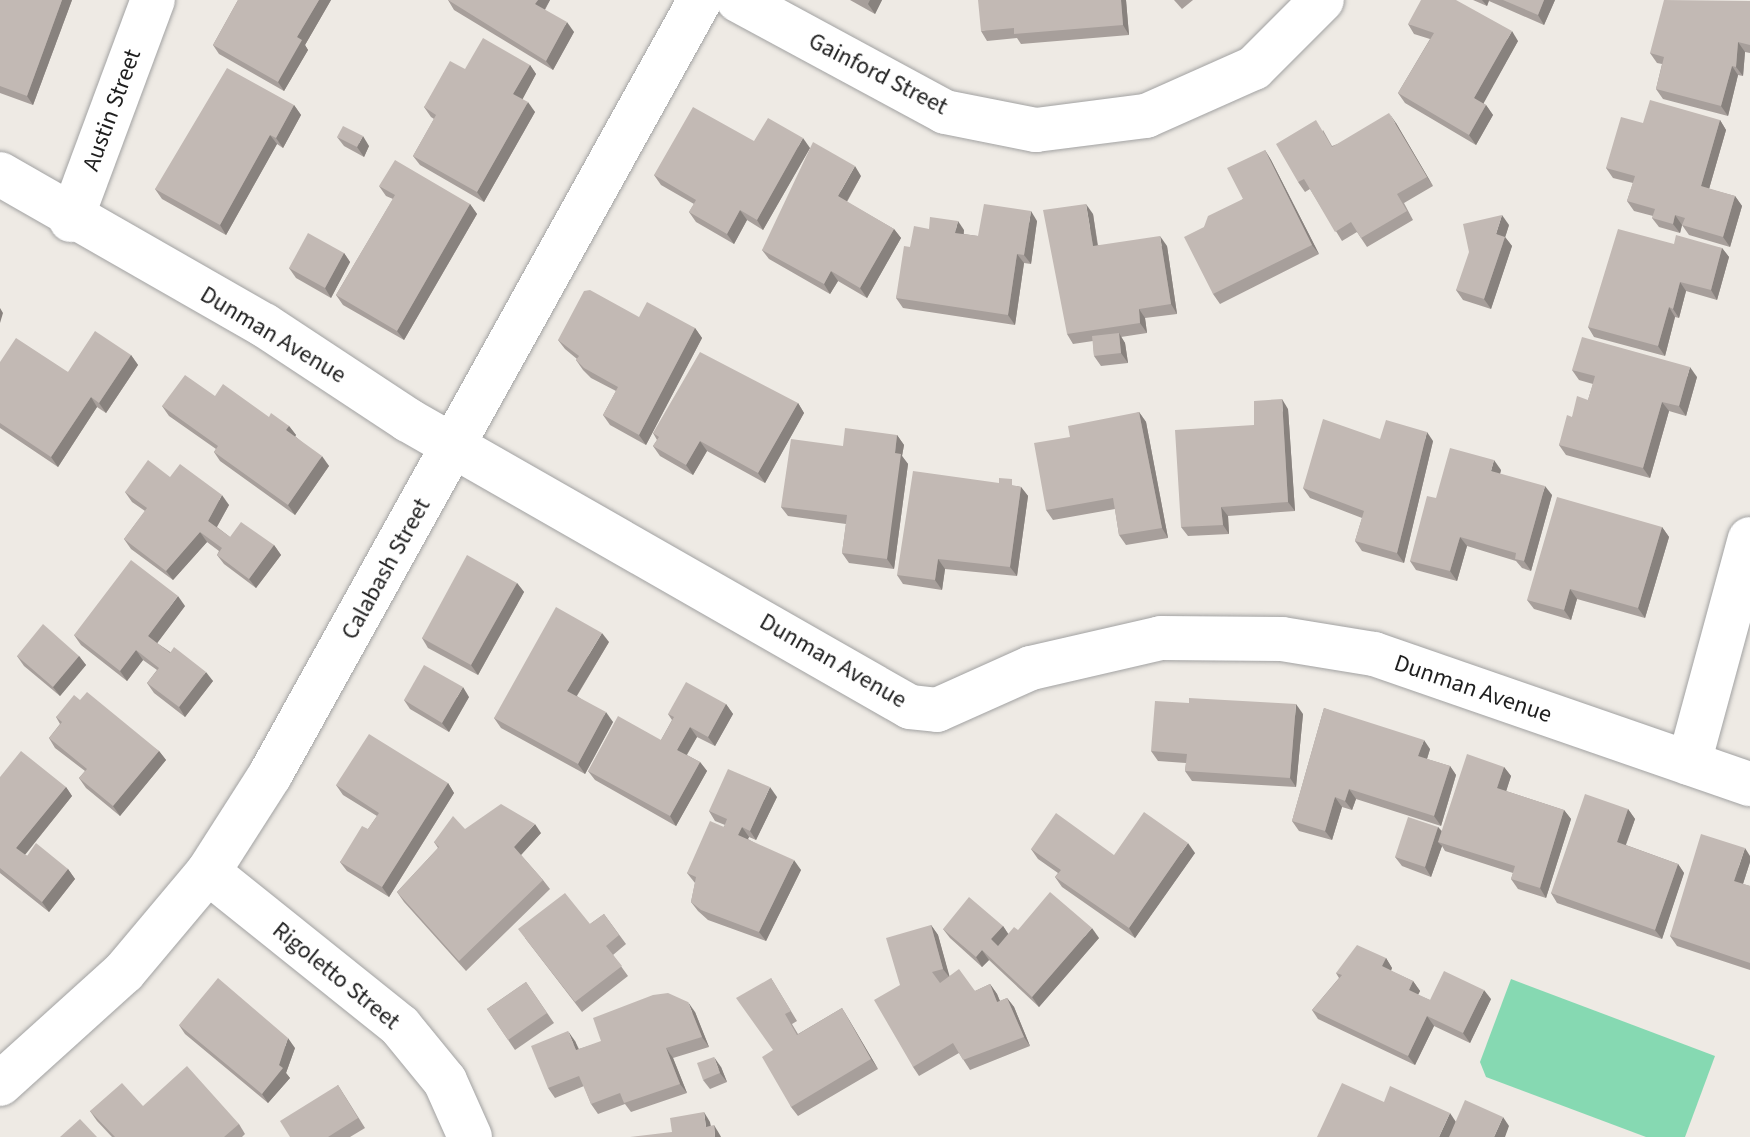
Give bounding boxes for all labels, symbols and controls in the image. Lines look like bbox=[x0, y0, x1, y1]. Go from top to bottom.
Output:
street label: Gainford Street bbox=[804, 27, 952, 121]
street label: Austin Street bbox=[77, 45, 147, 175]
street label: Dunman Avenue bbox=[195, 280, 351, 390]
street label: Calabash Street bbox=[335, 493, 437, 645]
street label: Dunman Avenue bbox=[754, 607, 912, 715]
street label: Dunman Avenue bbox=[1390, 649, 1556, 729]
street label: Rigoletto Street bbox=[267, 916, 405, 1036]

